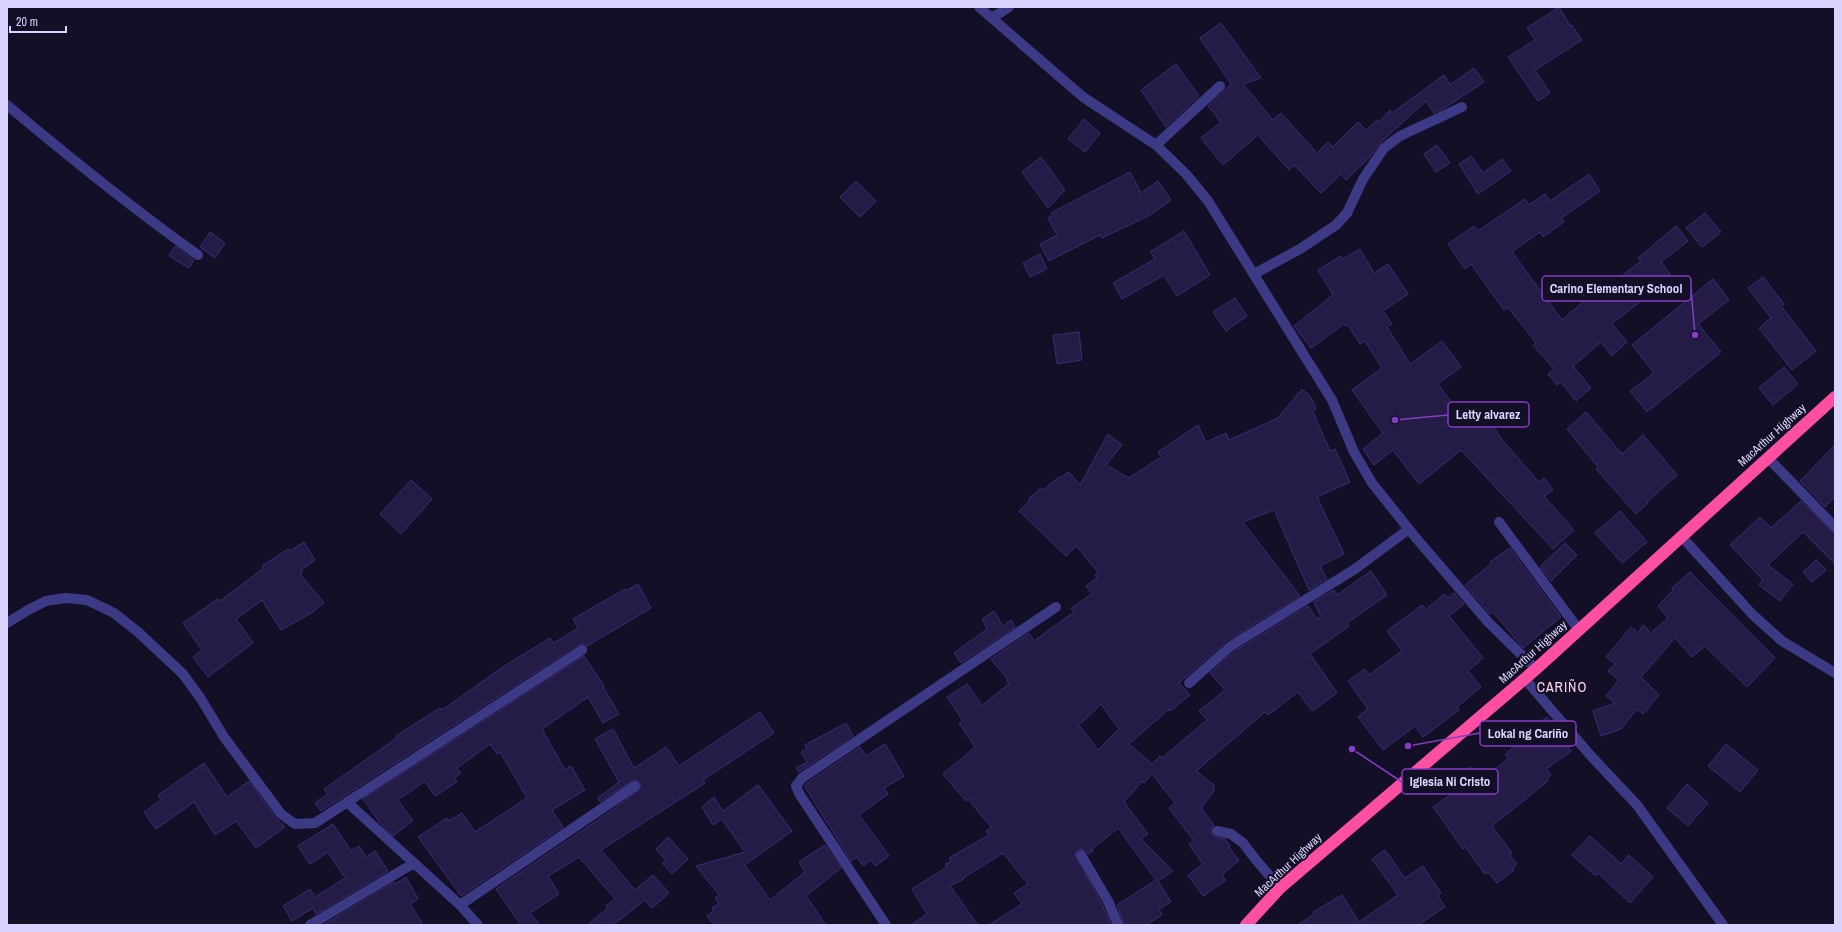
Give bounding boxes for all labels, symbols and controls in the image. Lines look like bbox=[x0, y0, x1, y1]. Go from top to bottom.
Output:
scale bar bbox=[10, 8, 66, 34]
text: 20 m bbox=[16, 14, 38, 30]
callout: Carino Elementary School bbox=[1542, 276, 1691, 301]
text: Carino Elementary School bbox=[1550, 280, 1682, 297]
street label: MacArthur Highway bbox=[1735, 400, 1810, 470]
callout: Letty alvarez bbox=[1448, 402, 1529, 427]
text: Letty alvarez bbox=[1456, 406, 1521, 423]
street label: MacArthur Highway bbox=[1496, 617, 1571, 687]
district label: CARIÑO bbox=[1537, 678, 1587, 696]
callout: Lokal ng Cariño bbox=[1480, 721, 1576, 746]
text: Lokal ng Cariño bbox=[1488, 725, 1568, 742]
callout: Iglesia Ni Cristo bbox=[1402, 769, 1498, 794]
text: Iglesia Ni Cristo bbox=[1410, 773, 1490, 790]
street label: MacArthur Highway bbox=[1251, 830, 1325, 900]

